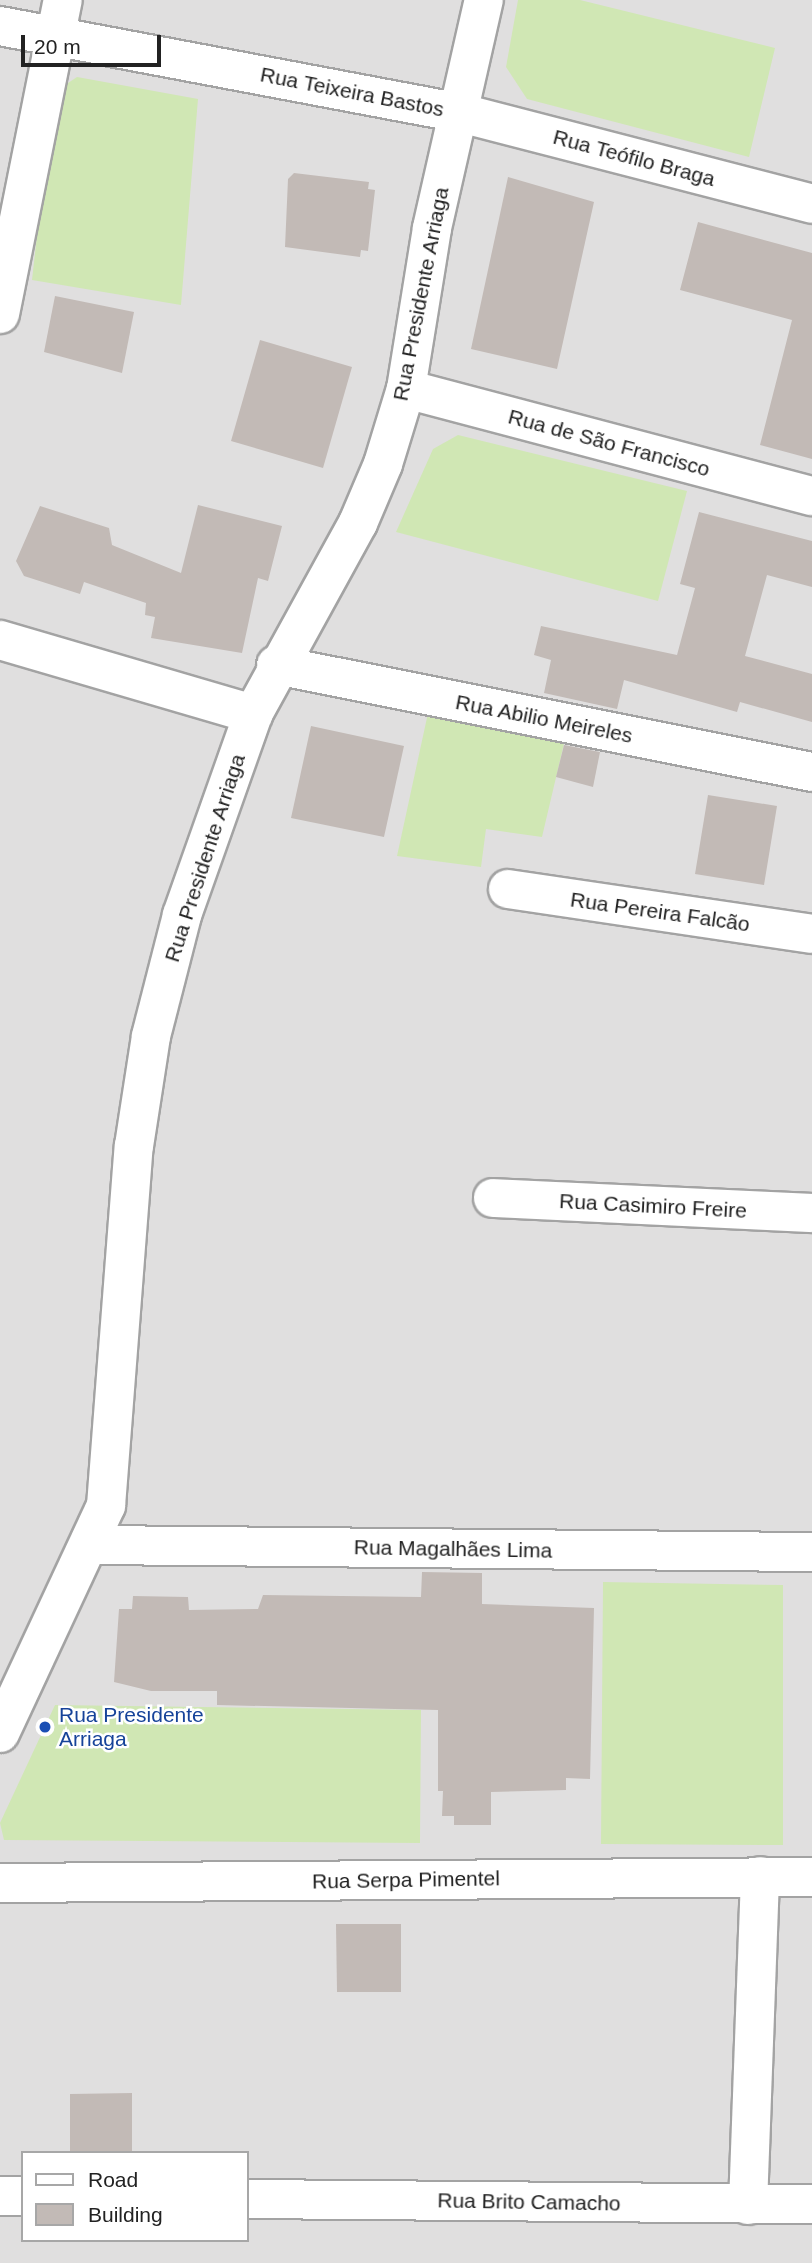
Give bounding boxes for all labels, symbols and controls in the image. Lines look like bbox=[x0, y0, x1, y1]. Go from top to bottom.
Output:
scale bar bbox=[24, 21, 164, 65]
text: 20 m bbox=[34, 35, 81, 58]
street label: Rua Teixeira Bastos bbox=[258, 62, 446, 122]
street label: Rua Teófilo Braga bbox=[550, 124, 718, 192]
street label: Rua Presidente Arriaga bbox=[388, 184, 454, 404]
street label: Rua de São Francisco bbox=[505, 404, 713, 482]
street label: Rua Abilio Meireles bbox=[453, 689, 635, 749]
street label: Rua Presidente Arriaga bbox=[159, 750, 251, 966]
street label: Rua Pereira Falcão bbox=[569, 887, 751, 937]
street label: Rua Casimiro Freire bbox=[559, 1189, 747, 1223]
street label: Rua Magalhães Lima bbox=[354, 1535, 552, 1563]
place label: Rua Presidente Arriaga bbox=[59, 1702, 204, 1752]
marker: Rua Presidente Arriaga bbox=[37, 1719, 53, 1735]
street label: Rua Serpa Pimentel bbox=[312, 1866, 500, 1894]
legend bbox=[21, 2151, 248, 2242]
text: Road bbox=[88, 2168, 138, 2191]
street label: Rua Brito Camacho bbox=[437, 2188, 621, 2216]
text: Building bbox=[88, 2203, 163, 2226]

